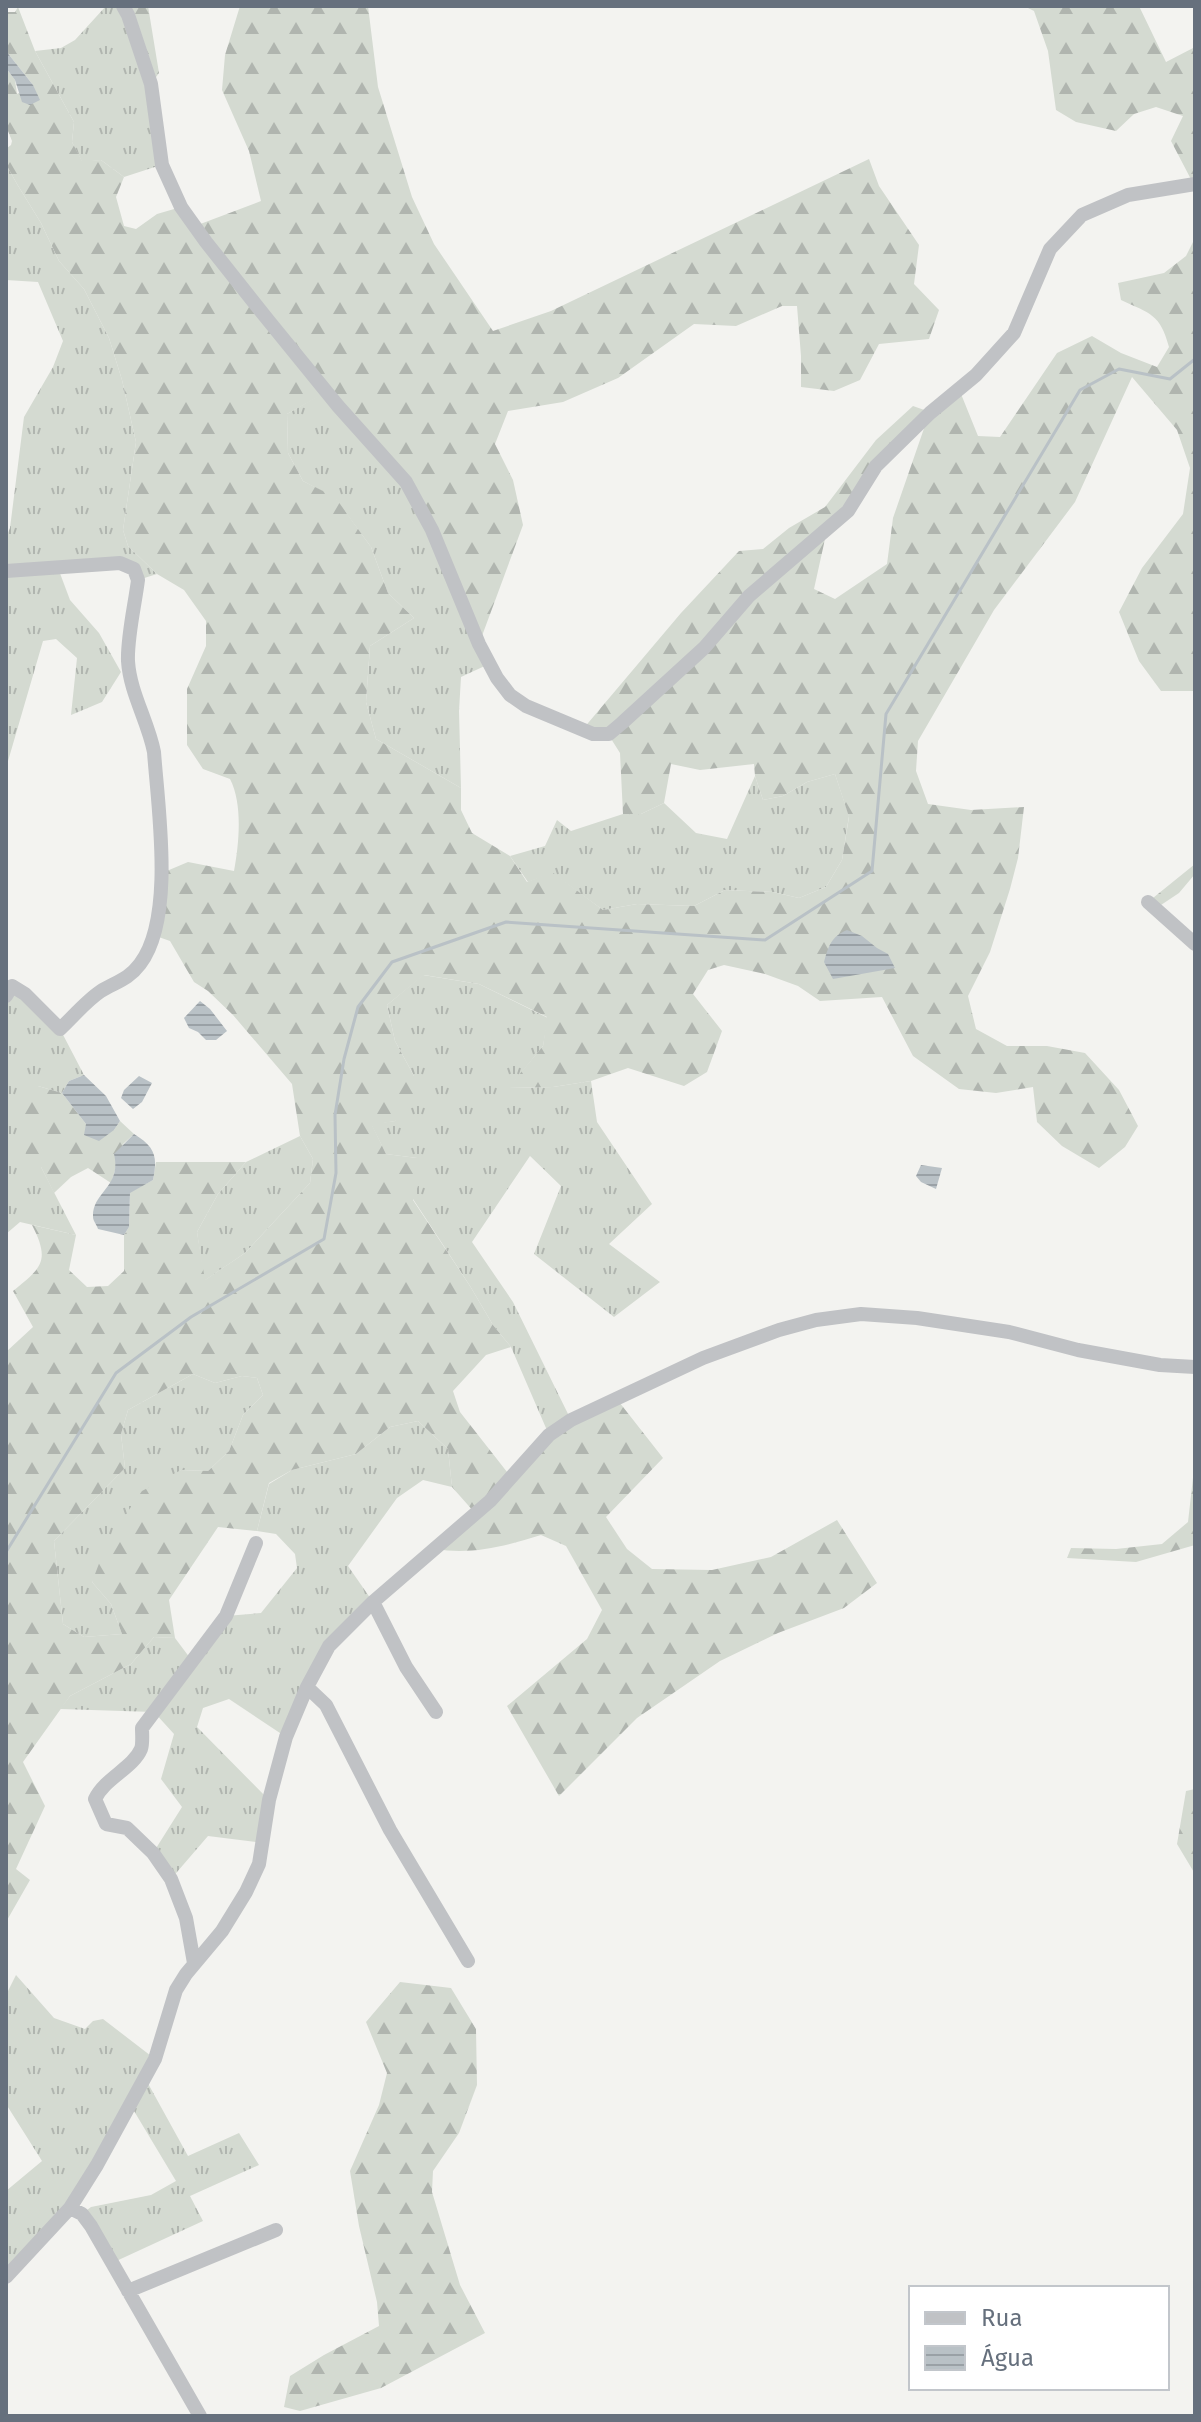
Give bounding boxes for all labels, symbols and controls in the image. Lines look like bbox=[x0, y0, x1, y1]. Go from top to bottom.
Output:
legend bbox=[909, 2286, 1169, 2390]
text: Rua bbox=[981, 2304, 1023, 2332]
text: Água bbox=[981, 2343, 1034, 2372]

